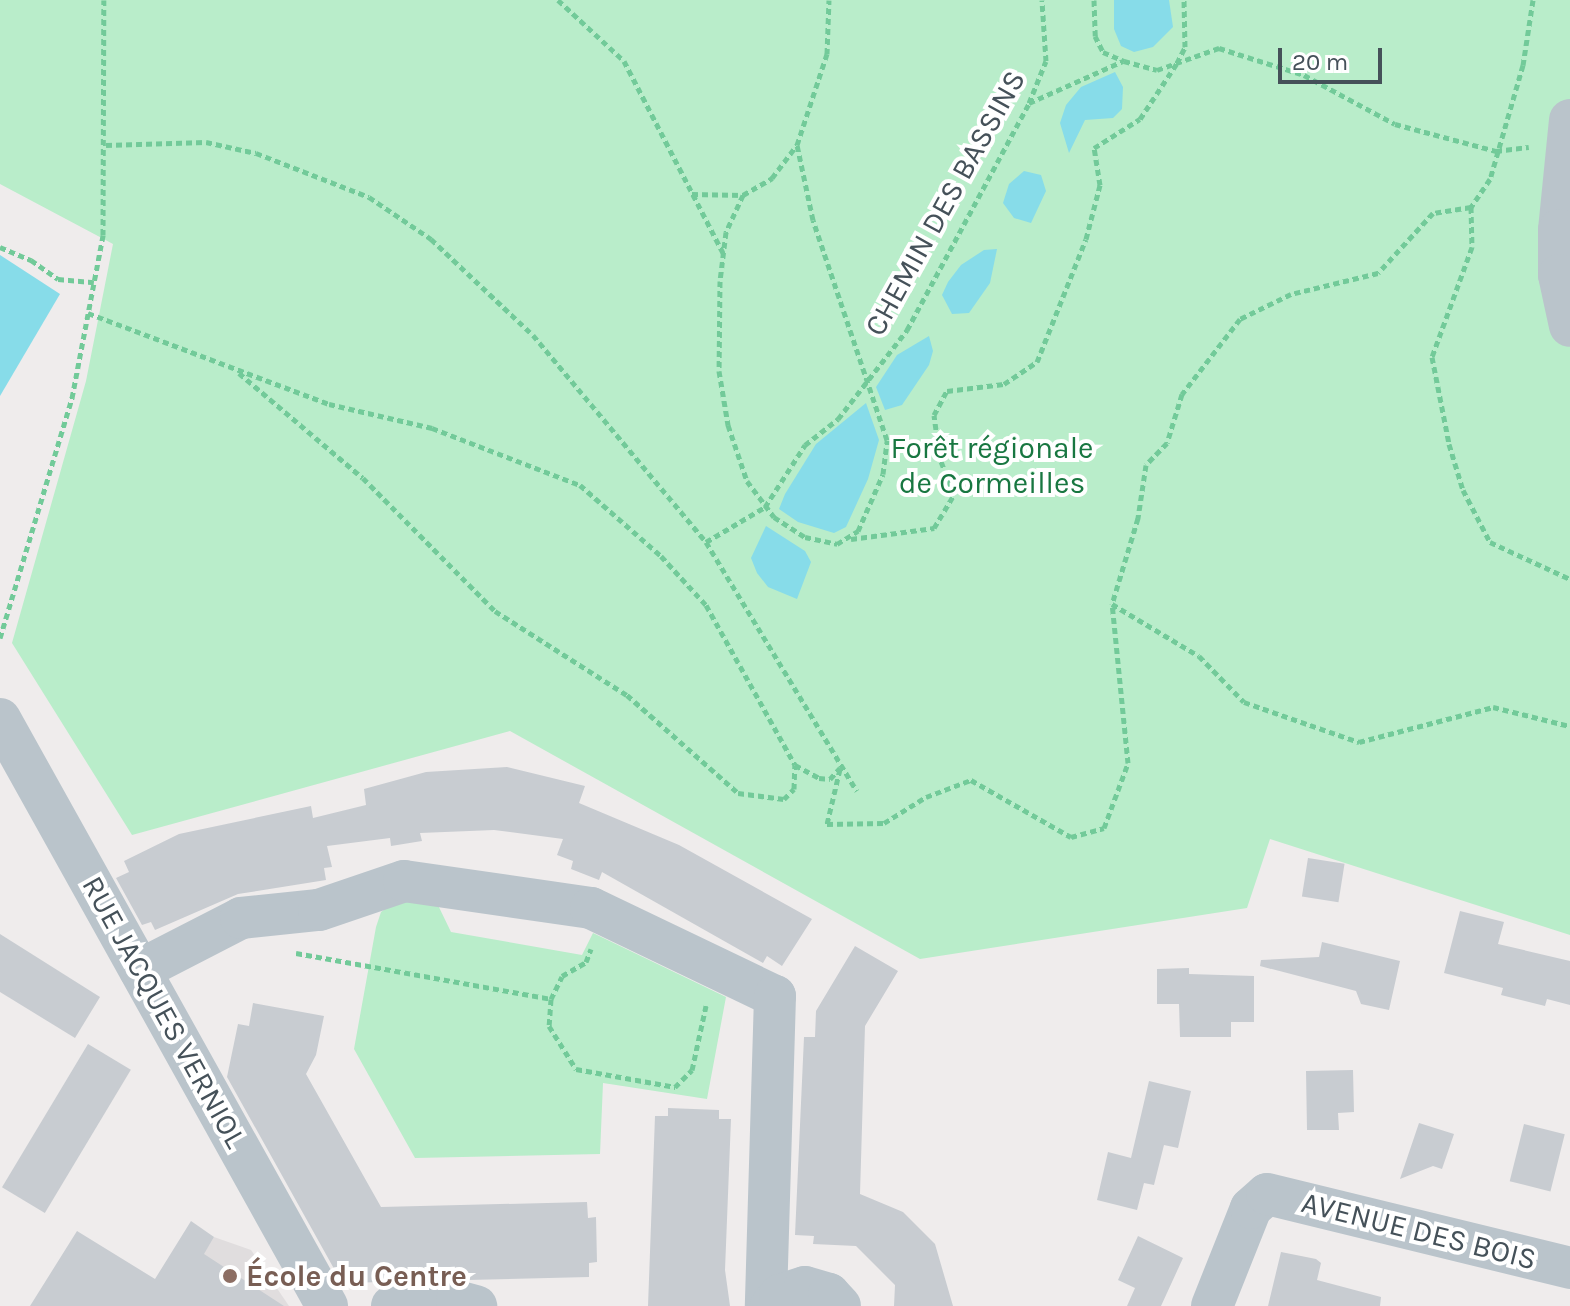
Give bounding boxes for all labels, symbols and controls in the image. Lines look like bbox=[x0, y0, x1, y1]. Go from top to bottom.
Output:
scale bar bbox=[1282, 32, 1386, 82]
text: 20 m bbox=[1292, 48, 1348, 76]
street label: CHEMIN DES BASSINS bbox=[857, 64, 1033, 342]
park label: Forêt régionale de Cormeilles bbox=[891, 430, 1093, 500]
street label: RUE JACQUES VERNIOL bbox=[74, 870, 254, 1154]
street label: AVENUE DES BOIS bbox=[1298, 1184, 1540, 1278]
place label: École du Centre bbox=[246, 1258, 467, 1294]
marker: École du Centre bbox=[221, 1267, 239, 1285]

